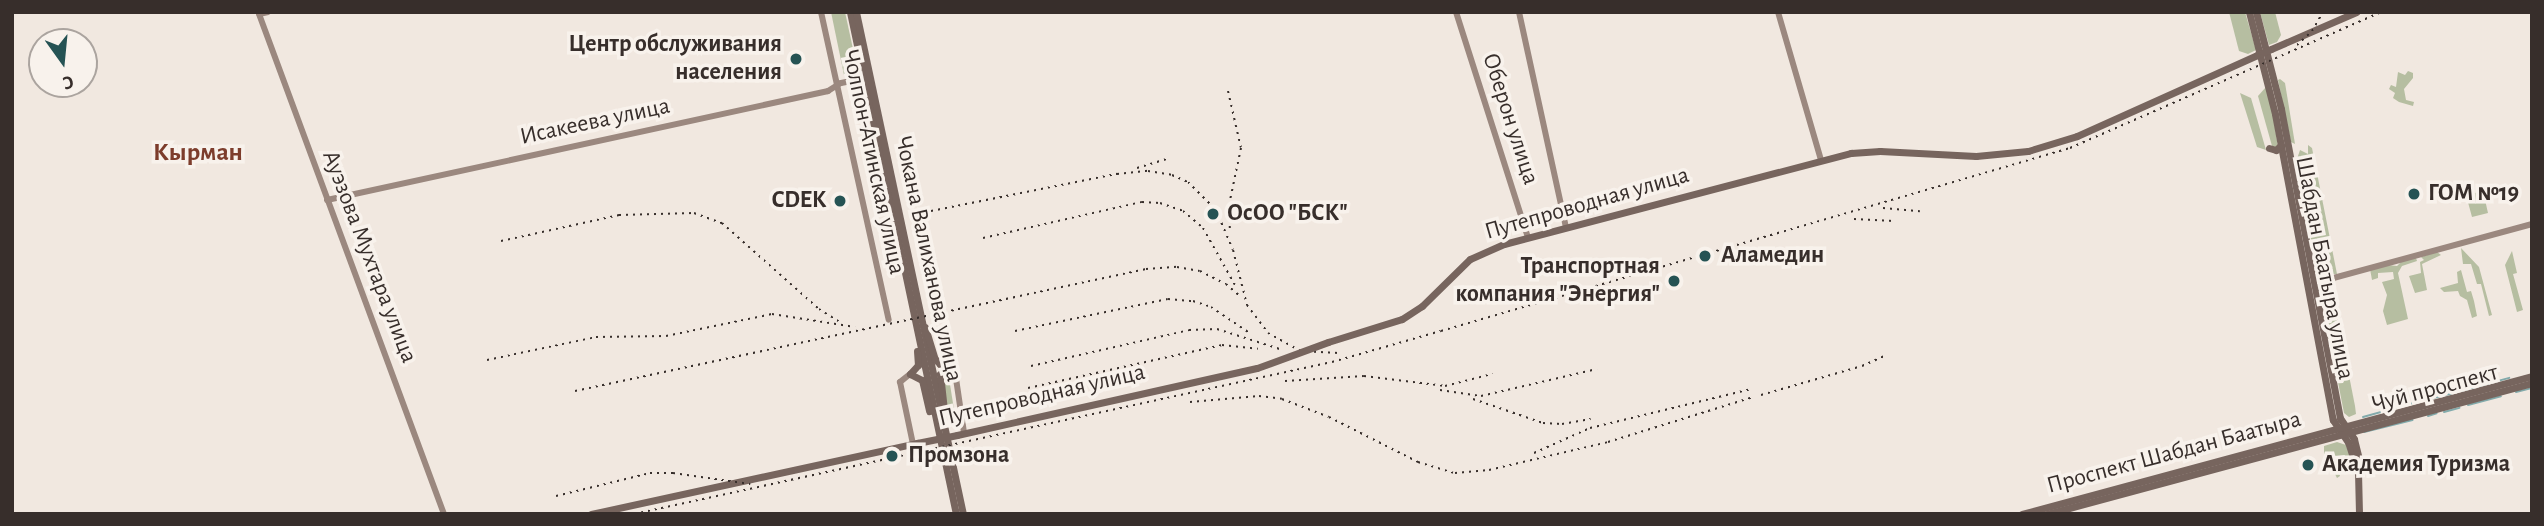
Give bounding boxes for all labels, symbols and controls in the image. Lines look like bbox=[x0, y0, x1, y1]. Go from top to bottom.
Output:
north arrow bbox=[28, 28, 98, 98]
place label: Центр обслуживания населения bbox=[568, 31, 782, 87]
street label: Чолпон-Атинская улица bbox=[835, 47, 911, 277]
street label: Оберон улица bbox=[1475, 50, 1545, 188]
marker: Центр обслуживания населения bbox=[788, 51, 804, 67]
text: С bbox=[61, 71, 76, 92]
street label: Исакеева улица bbox=[517, 92, 673, 152]
street label: Чокана Валиханова улица bbox=[888, 133, 968, 385]
district label: Кырман bbox=[153, 137, 243, 169]
street label: Ауэзова Мухтара улица bbox=[315, 147, 423, 367]
street label: Шабдан Баатыра улица bbox=[2288, 154, 2360, 382]
street label: Путепроводная улица bbox=[1482, 161, 1692, 247]
place label: ГОМ №19 bbox=[2428, 180, 2519, 208]
marker: ГОМ №19 bbox=[2406, 186, 2422, 202]
place label: CDEK bbox=[772, 187, 826, 215]
marker: CDEK bbox=[832, 193, 848, 209]
place label: ОсОО "БСК" bbox=[1227, 200, 1348, 228]
marker: ОсОО "БСК" bbox=[1205, 206, 1221, 222]
place label: Аламедин bbox=[1721, 242, 1824, 270]
marker: Аламедин bbox=[1695, 246, 1715, 266]
place label: Транспортная компания "Энергия" bbox=[1455, 253, 1660, 309]
marker: Транспортная компания "Энергия" bbox=[1666, 273, 1682, 289]
street label: Путепроводная улица bbox=[936, 358, 1148, 434]
street label: Чуй проспект bbox=[2369, 358, 2501, 420]
street label: Проспект Шабдан Баатыра bbox=[2044, 405, 2304, 501]
place label: Промзона bbox=[908, 442, 1009, 470]
marker: Промзона bbox=[882, 446, 902, 466]
place label: Академия Туризма bbox=[2322, 451, 2510, 479]
marker: Академия Туризма bbox=[2300, 457, 2316, 473]

